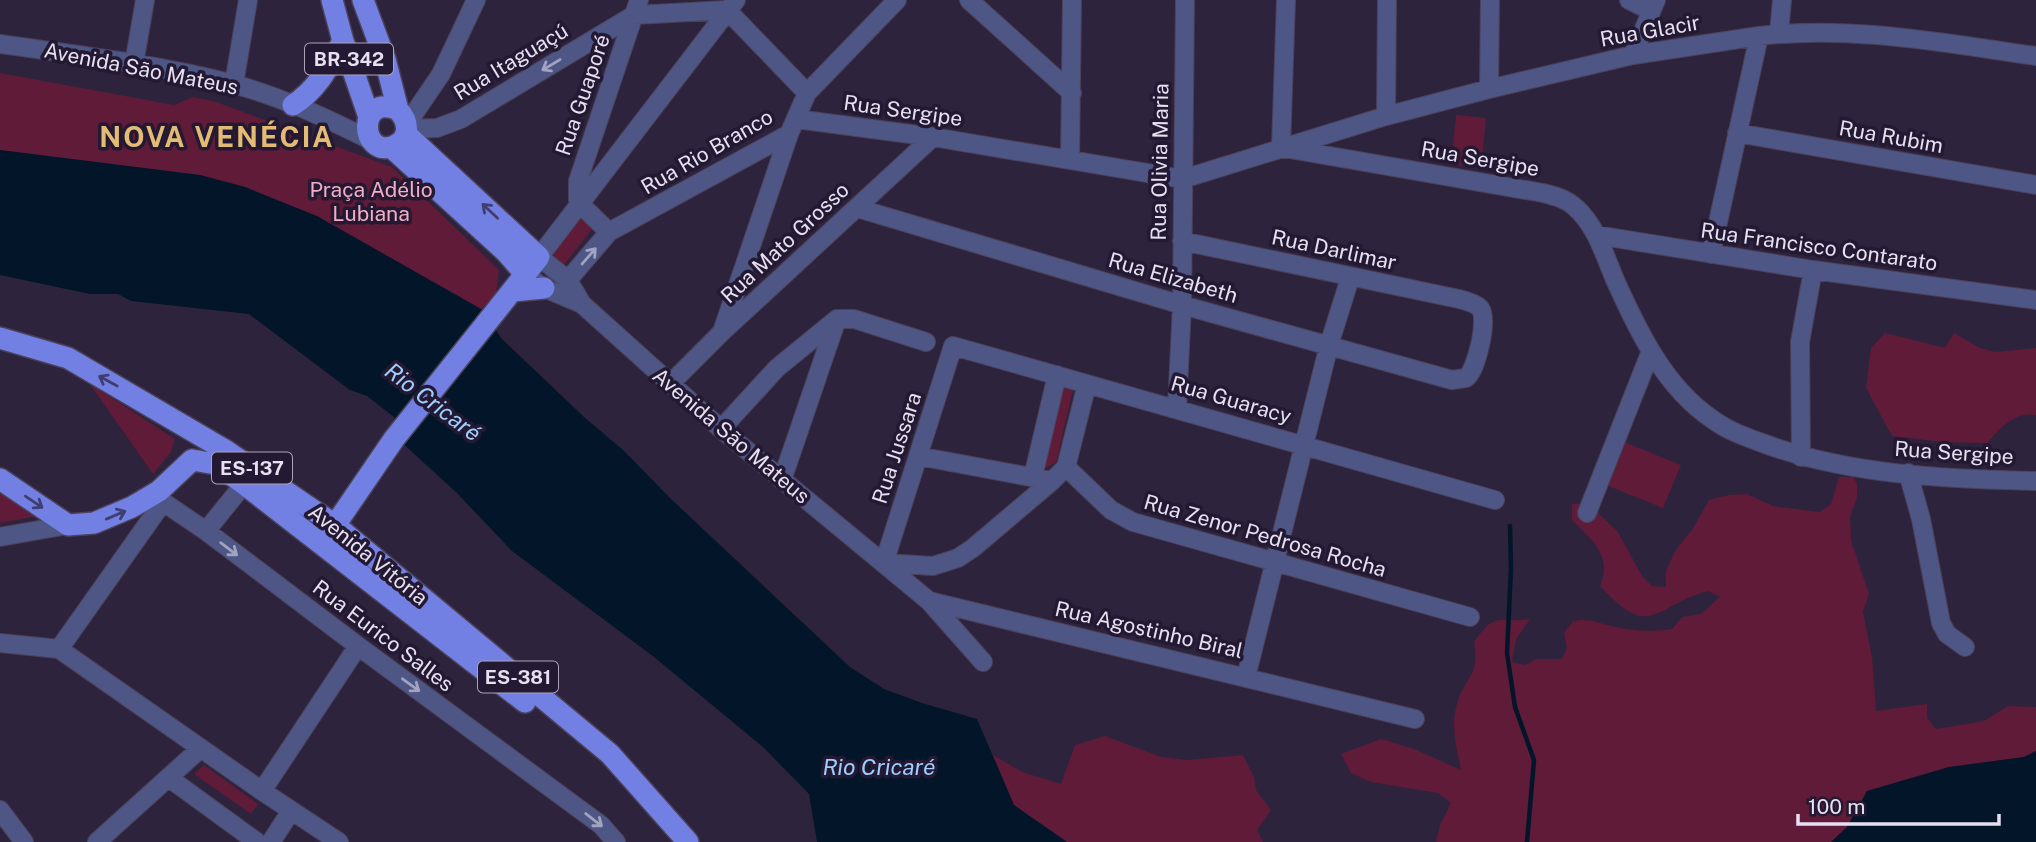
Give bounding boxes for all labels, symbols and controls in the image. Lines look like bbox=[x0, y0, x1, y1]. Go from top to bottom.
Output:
street label: Rua Glacir bbox=[1598, 9, 1702, 52]
street label: Rua Itaguaçú bbox=[449, 18, 572, 105]
street label: Rua Guaporé bbox=[550, 31, 615, 159]
street label: Avenida São Mateus bbox=[42, 37, 240, 100]
road number: BR-342 bbox=[305, 44, 393, 74]
one-way arrow bbox=[541, 59, 561, 73]
street label: Rua Olivia Maria bbox=[1146, 83, 1173, 241]
street label: Rua Sergipe bbox=[842, 90, 964, 131]
street label: Rua Rio Branco bbox=[636, 104, 777, 199]
street label: Rua Rubim bbox=[1837, 115, 1945, 158]
district label: NOVA VENÉCIA bbox=[99, 120, 335, 153]
street label: Rua Sergipe bbox=[1419, 136, 1541, 181]
park label: Praça Adélio Lubiana bbox=[309, 177, 433, 226]
street label: Rua Mato Grosso bbox=[716, 177, 854, 308]
one-way arrow bbox=[482, 202, 499, 219]
street label: Rua Francisco Contarato bbox=[1699, 218, 1939, 275]
street label: Rua Darlimar bbox=[1269, 224, 1399, 275]
one-way arrow bbox=[581, 247, 597, 265]
street label: Rua Elizabeth bbox=[1106, 247, 1241, 308]
water label: Rio Cricaré bbox=[380, 357, 487, 446]
street label: Avenida São Mateus bbox=[648, 363, 815, 509]
street label: Rua Guaracy bbox=[1168, 370, 1294, 429]
one-way arrow bbox=[98, 374, 119, 387]
street label: Rua Jussara bbox=[867, 389, 926, 507]
street label: Rua Sergipe bbox=[1894, 436, 2015, 469]
road number: ES-137 bbox=[212, 453, 292, 484]
street label: Rua Zenor Pedrosa Rocha bbox=[1141, 489, 1389, 582]
one-way arrow bbox=[24, 495, 43, 509]
street label: Avenida Vitória bbox=[304, 499, 433, 610]
one-way arrow bbox=[104, 508, 126, 521]
one-way arrow bbox=[219, 541, 238, 556]
street label: Rua Eurico Salles bbox=[308, 575, 459, 697]
street label: Rua Agostinho Biral bbox=[1053, 596, 1246, 663]
road number: ES-381 bbox=[478, 662, 558, 692]
one-way arrow bbox=[401, 678, 420, 692]
water label: Rio Cricaré bbox=[822, 753, 936, 780]
scale bar bbox=[1798, 782, 1999, 826]
text: 100 m bbox=[1808, 794, 1865, 819]
one-way arrow bbox=[584, 813, 603, 828]

